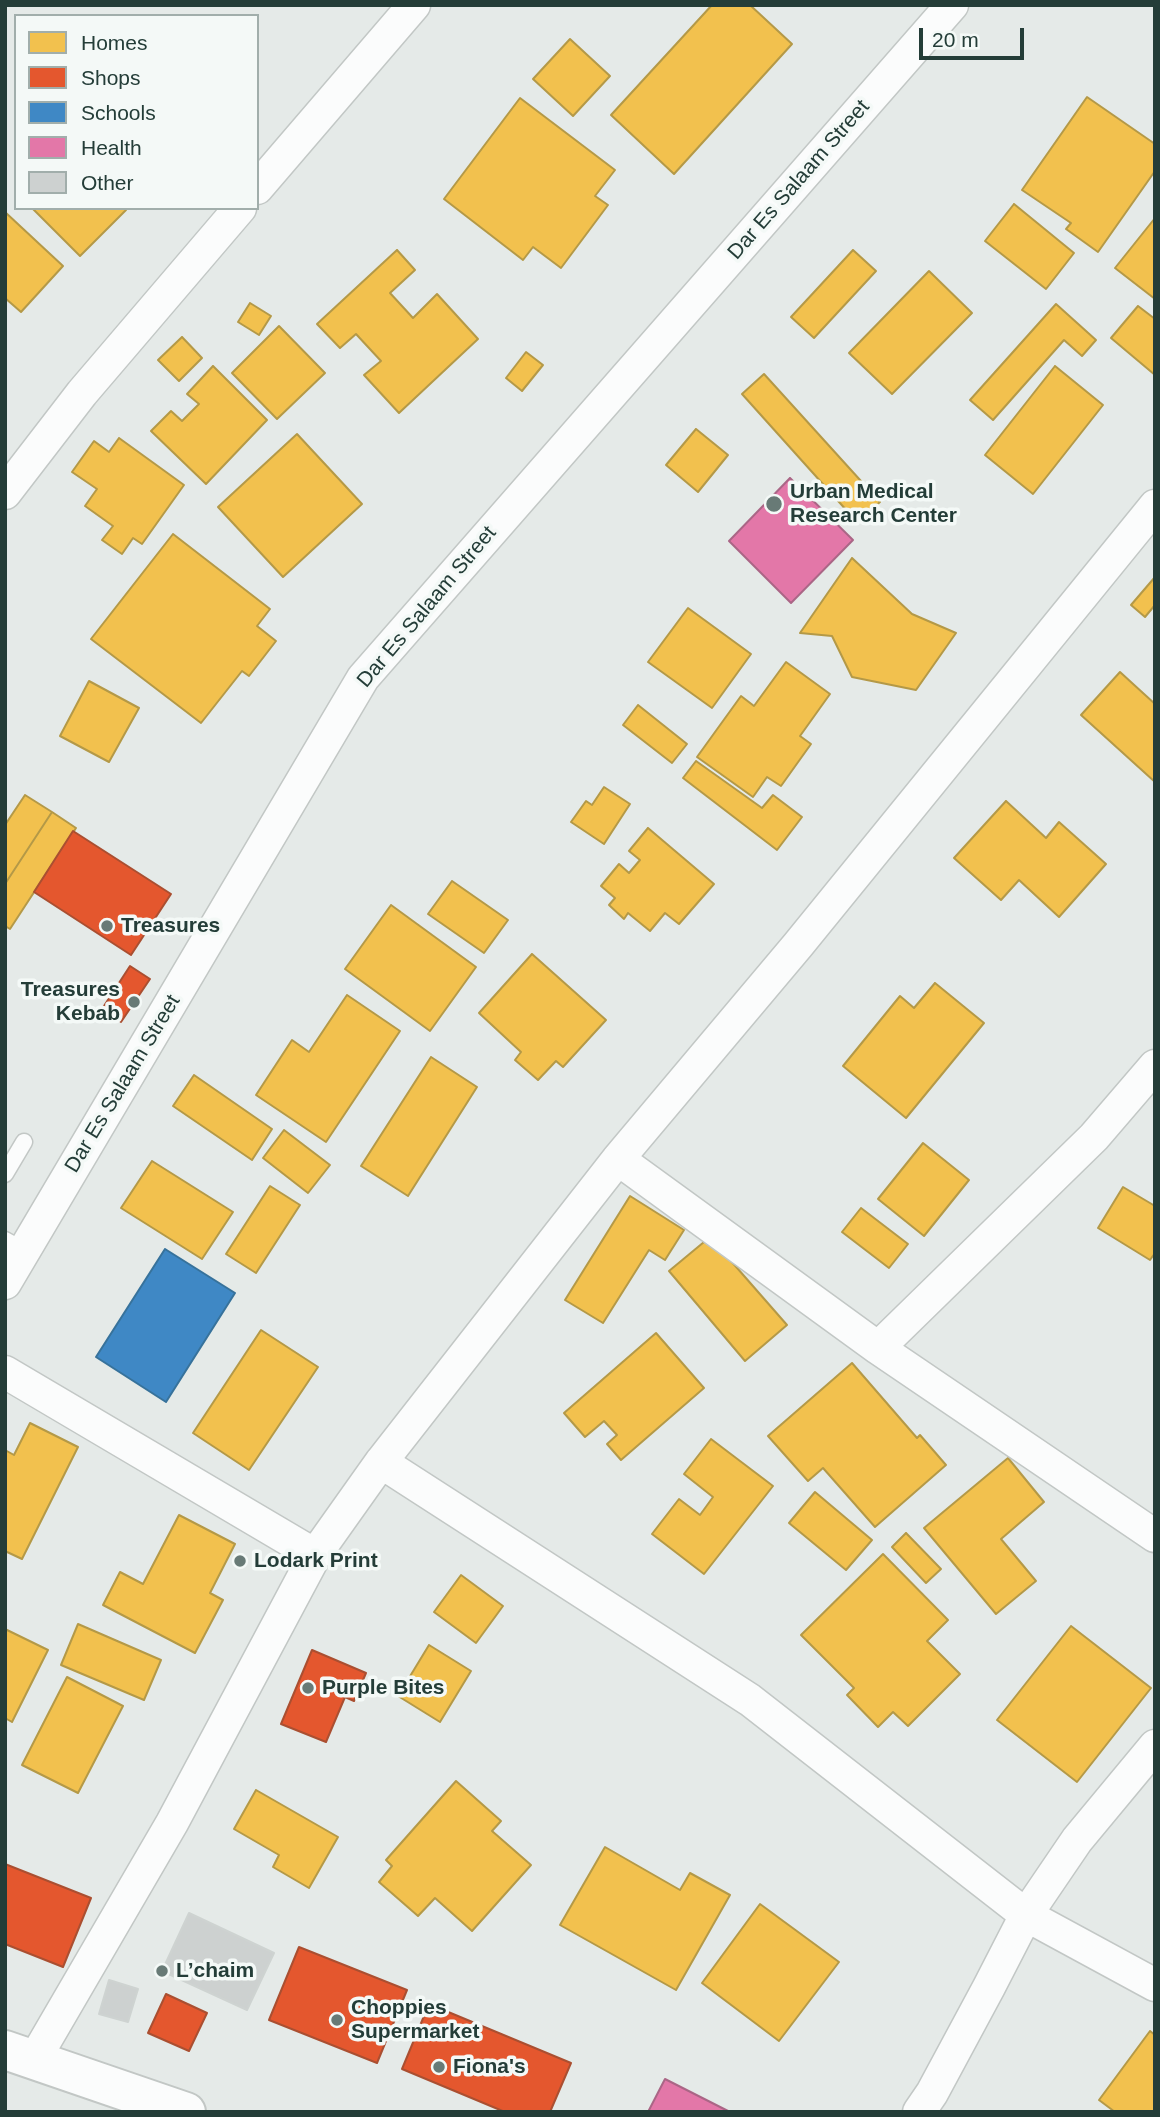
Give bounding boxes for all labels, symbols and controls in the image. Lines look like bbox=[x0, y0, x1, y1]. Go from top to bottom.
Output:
legend bbox=[14, 14, 259, 210]
scale bar bbox=[922, 14, 1027, 58]
text: 20 m bbox=[932, 28, 979, 51]
text: Homes bbox=[81, 31, 148, 54]
text: Shops bbox=[81, 66, 141, 89]
street label: Dar Es Salaam Street bbox=[723, 95, 875, 265]
text: Schools bbox=[81, 101, 156, 124]
text: Health bbox=[81, 136, 142, 159]
text: Other bbox=[81, 171, 134, 194]
place label: Urban Medical Research Center bbox=[790, 479, 957, 529]
marker: Urban Medical Research Center bbox=[764, 494, 784, 514]
street label: Dar Es Salaam Street bbox=[352, 521, 502, 693]
place label: Treasures bbox=[121, 913, 220, 939]
marker: Treasures bbox=[99, 918, 115, 934]
place label: Treasures Kebab bbox=[21, 977, 120, 1027]
street label: Dar Es Salaam Street bbox=[60, 990, 186, 1178]
marker: Treasures Kebab bbox=[126, 994, 142, 1010]
place label: Lodark Print bbox=[254, 1548, 378, 1574]
marker: Lodark Print bbox=[232, 1553, 248, 1569]
place label: Purple Bites bbox=[322, 1675, 445, 1701]
marker: Purple Bites bbox=[300, 1680, 316, 1696]
place label: L’chaim bbox=[176, 1958, 254, 1984]
marker: L’chaim bbox=[154, 1963, 170, 1979]
place label: Choppies Supermarket bbox=[351, 1995, 479, 2045]
marker: Choppies Supermarket bbox=[329, 2012, 345, 2028]
place label: Fiona's bbox=[453, 2054, 526, 2080]
marker: Fiona's bbox=[431, 2059, 447, 2075]

